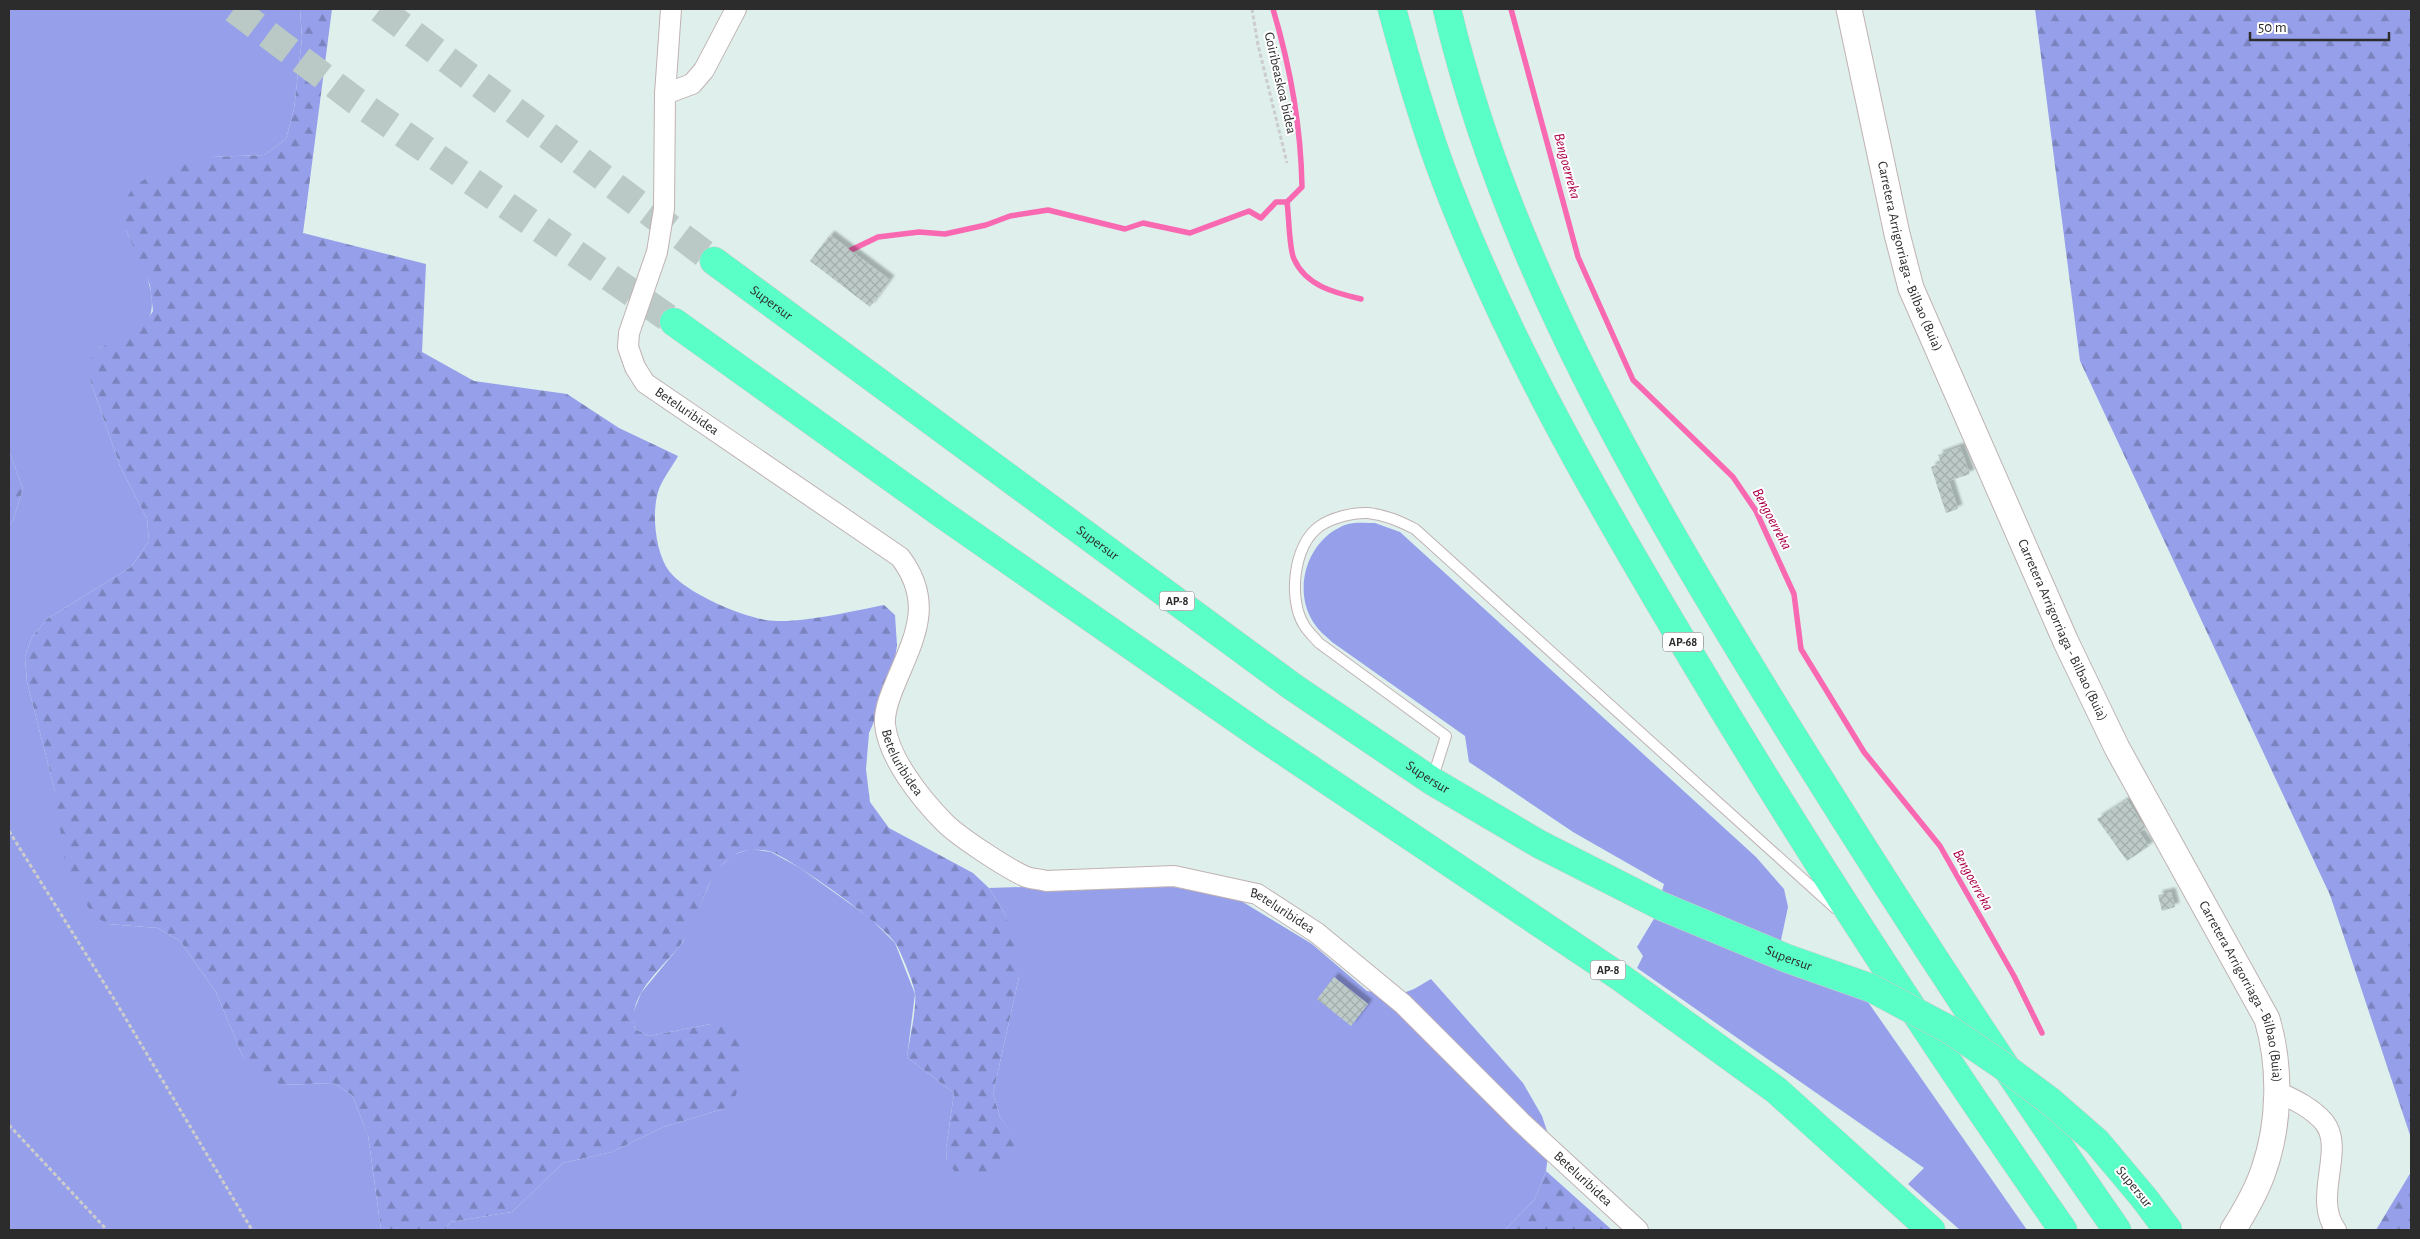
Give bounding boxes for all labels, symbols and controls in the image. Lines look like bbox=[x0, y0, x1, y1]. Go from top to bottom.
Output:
scale bar bbox=[2250, 10, 2389, 42]
text: 50 m bbox=[2258, 20, 2287, 35]
street label: Goiribeaskoa bidea bbox=[1261, 31, 1299, 136]
water label: Bengoerreka bbox=[1551, 131, 1583, 201]
street label: Carretera Arrigorriaga - Bilbao (Buia) bbox=[1875, 160, 1945, 353]
street label: Supersur bbox=[747, 283, 795, 323]
street label: Beteluribidea bbox=[652, 385, 722, 438]
water label: Bengoerreka bbox=[1750, 486, 1794, 552]
street label: Supersur bbox=[1074, 523, 1122, 563]
street label: Carretera Arrigorriaga - Bilbao (Buia) bbox=[2015, 537, 2110, 723]
road number: AP-8 bbox=[1160, 592, 1194, 610]
road number: AP-68 bbox=[1663, 632, 1703, 652]
street label: Beteluribidea bbox=[879, 728, 926, 799]
street label: Supersur bbox=[1403, 758, 1452, 797]
water label: Bengoerreka bbox=[1950, 847, 1996, 913]
street label: Beteluribidea bbox=[1249, 886, 1317, 937]
street label: Carretera Arrigorriaga - Bilbao (Buia) bbox=[2196, 899, 2284, 1083]
street label: Supersur bbox=[1763, 943, 1814, 974]
road number: AP-8 bbox=[1590, 960, 1626, 980]
street label: Beteluribidea bbox=[1551, 1149, 1615, 1210]
street label: Supersur bbox=[2113, 1164, 2155, 1211]

